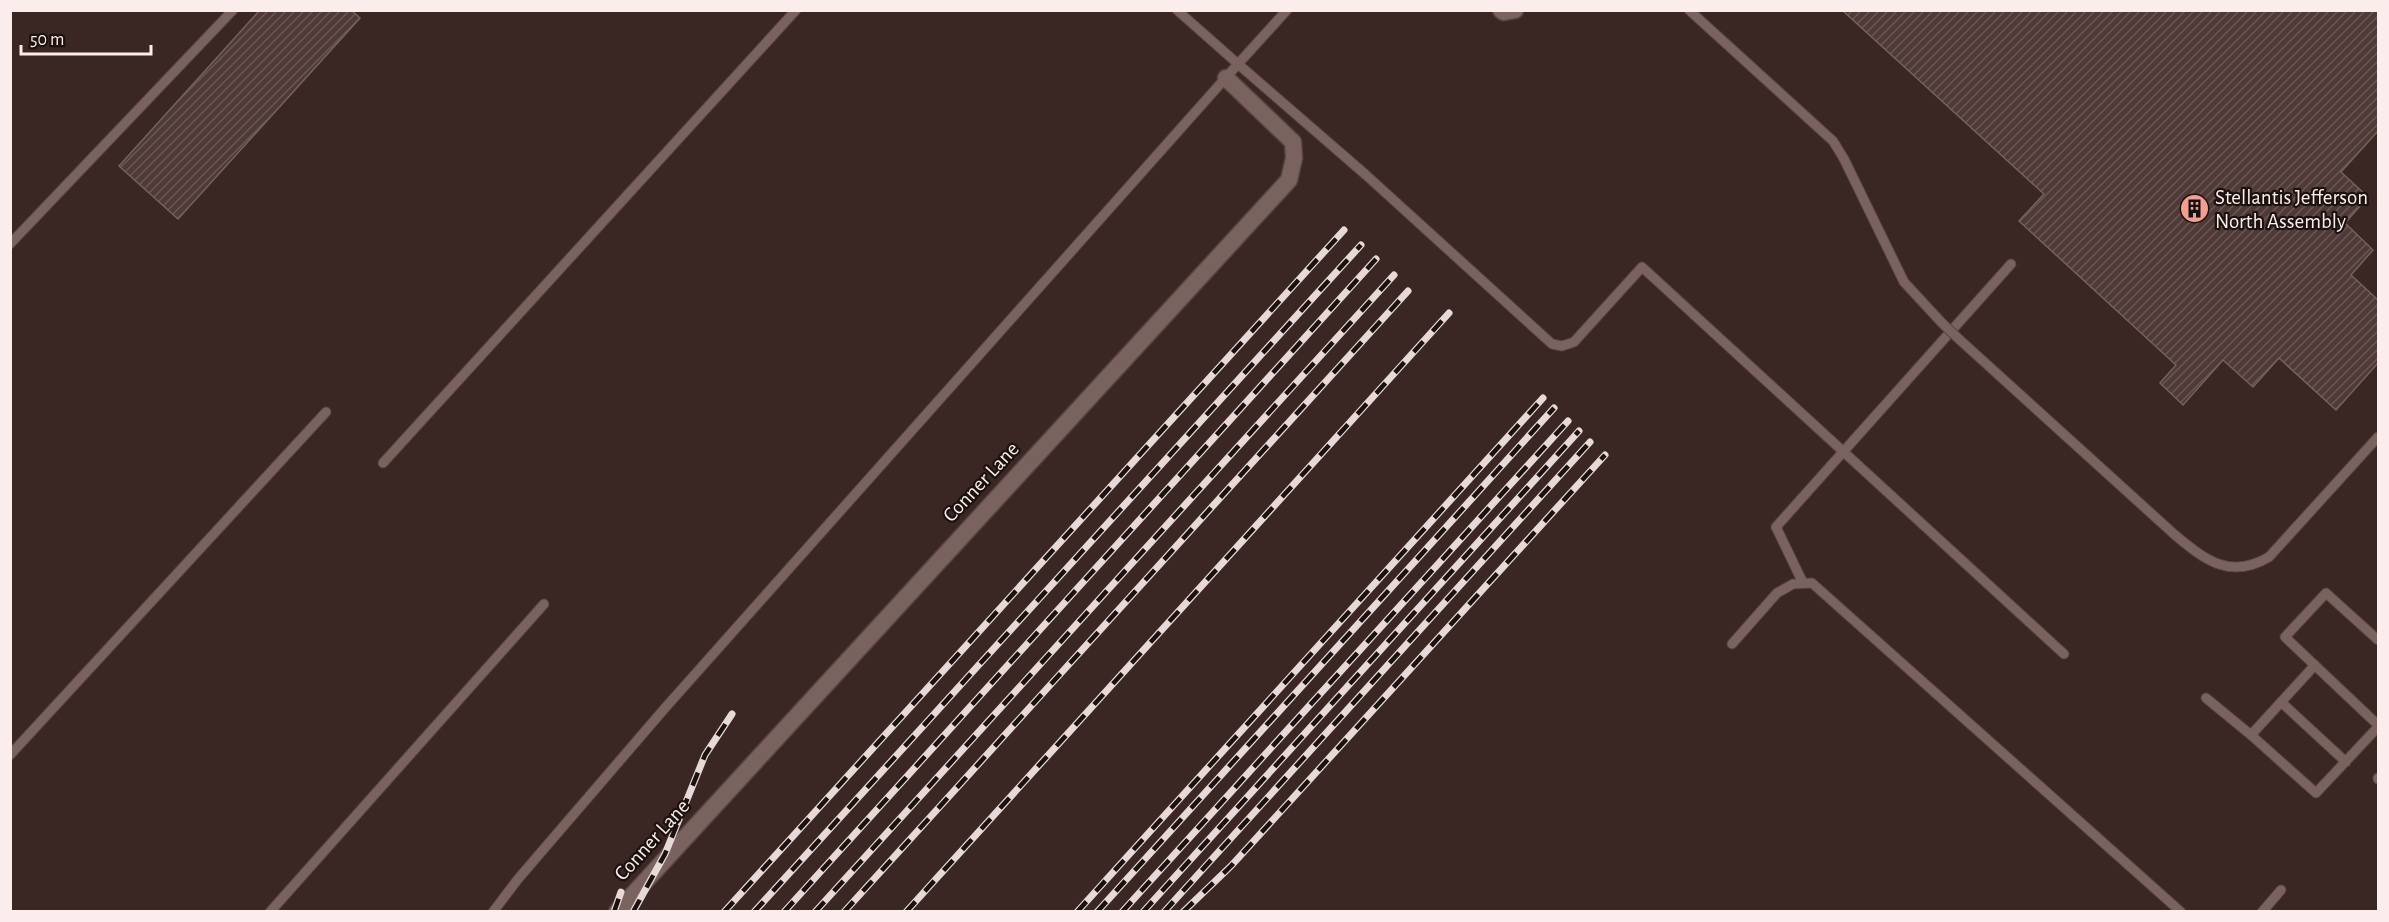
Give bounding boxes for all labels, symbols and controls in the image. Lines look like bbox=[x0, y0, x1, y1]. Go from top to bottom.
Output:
scale bar bbox=[21, 18, 152, 56]
text: 50 m bbox=[30, 31, 64, 49]
place label: Stellantis Jefferson North Assembly bbox=[2215, 187, 2368, 232]
building icon: Stellantis Jefferson North Assembly bbox=[2178, 193, 2210, 225]
street label: Conner Lane bbox=[939, 438, 1023, 526]
street label: Conner Lane bbox=[610, 796, 694, 884]

